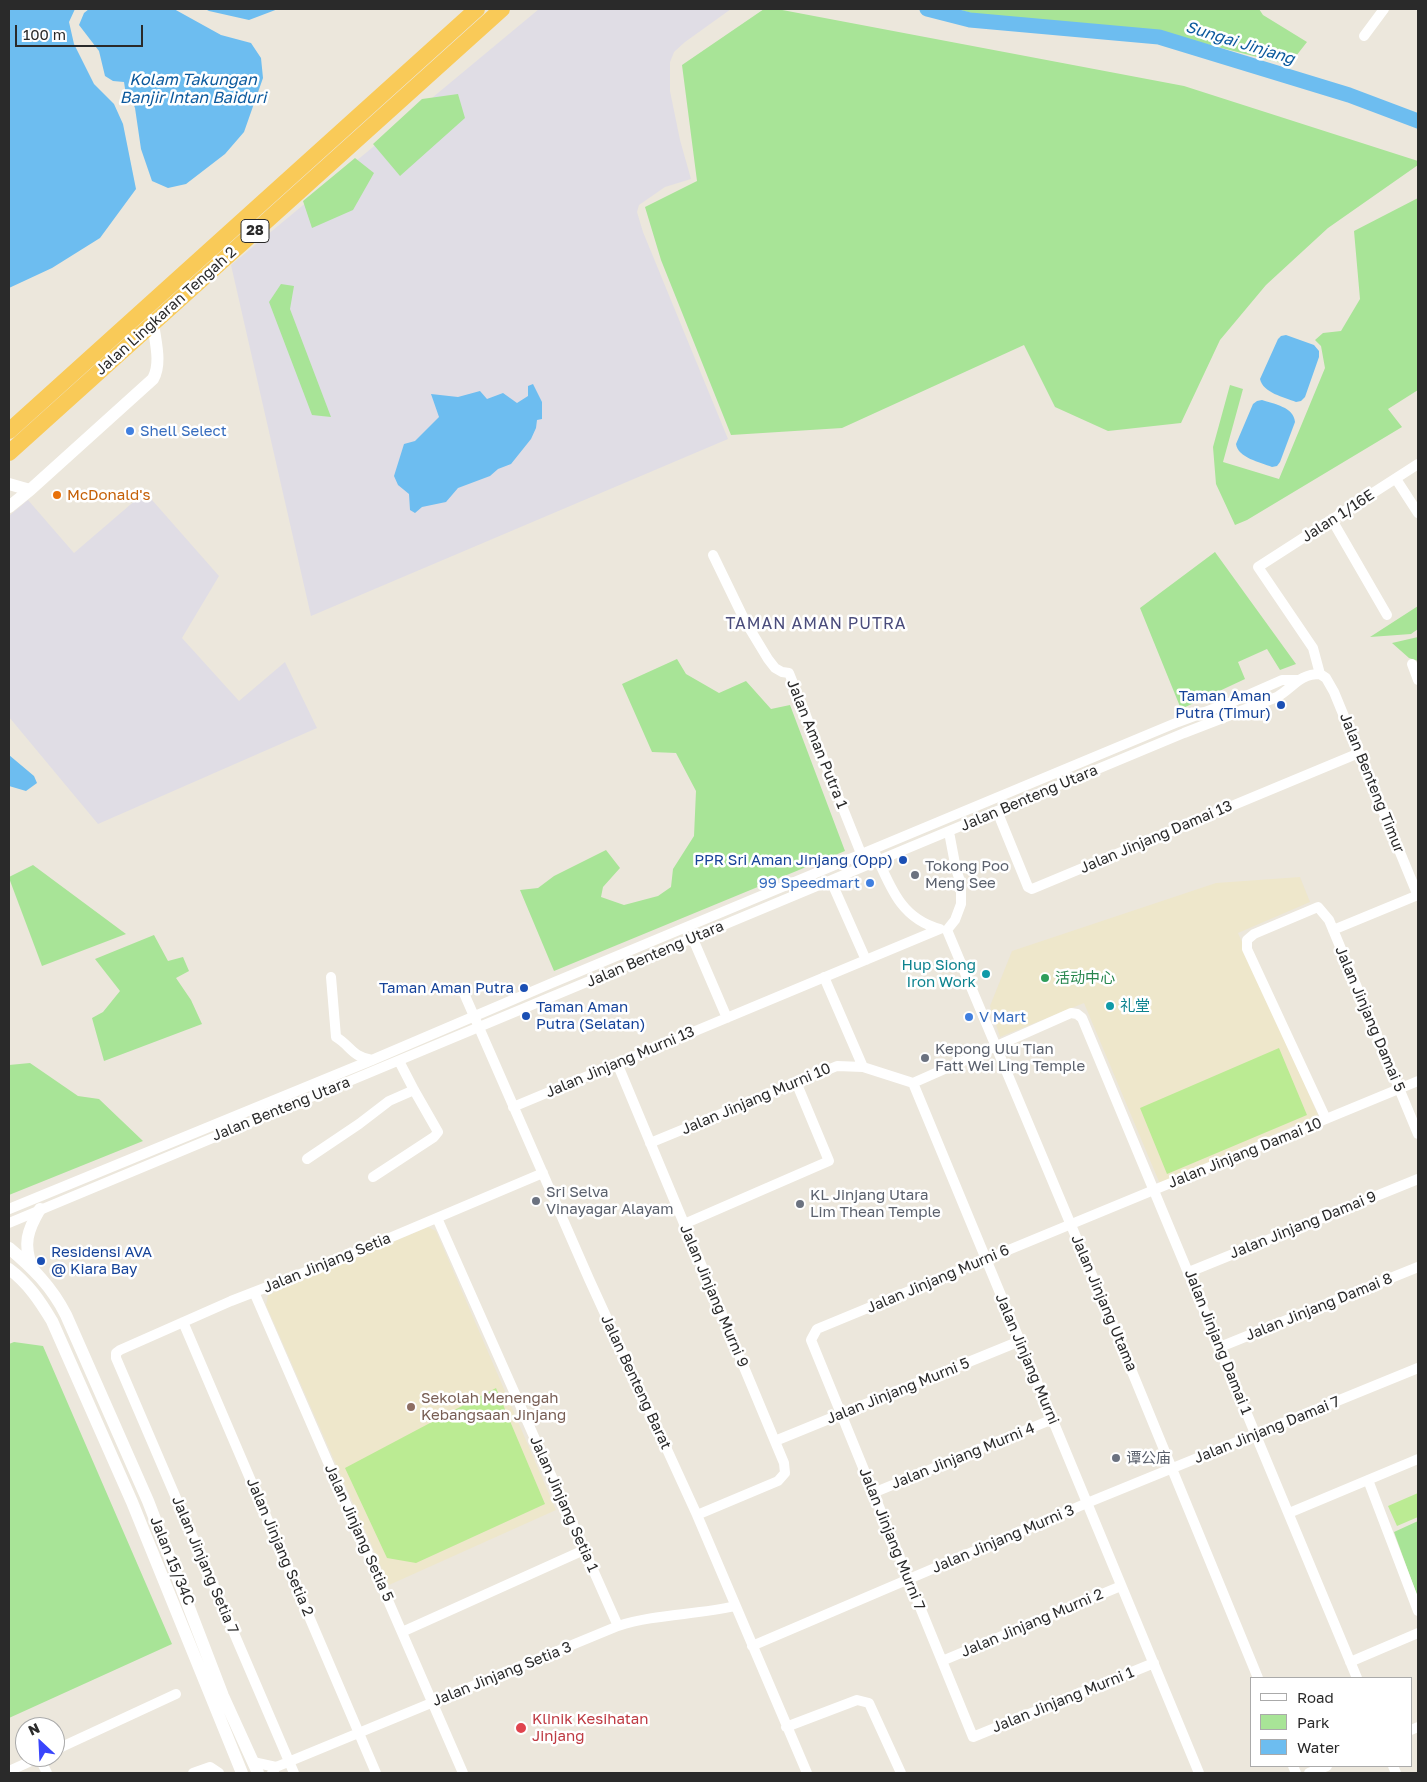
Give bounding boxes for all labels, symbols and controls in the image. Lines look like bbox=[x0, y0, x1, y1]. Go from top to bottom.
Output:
scale bar bbox=[18, 15, 145, 47]
water label: Sungai Jinjang bbox=[1183, 17, 1297, 69]
text: 100 m bbox=[23, 25, 66, 43]
water label: Kolam Takungan Banjir Intan Baiduri bbox=[120, 70, 266, 108]
road number: 28 bbox=[241, 220, 269, 242]
street label: Jalan Lingkaran Tengah 2 bbox=[92, 243, 240, 379]
place label: Shell Select bbox=[140, 422, 227, 440]
marker: Shell Select bbox=[124, 425, 136, 437]
place label: McDonald's bbox=[67, 486, 150, 504]
street label: Jalan 1/16E bbox=[1298, 486, 1378, 546]
marker: McDonald's bbox=[51, 489, 63, 501]
district label: TAMAN AMAN PUTRA bbox=[723, 614, 909, 634]
street label: Jalan Aman Putra 1 bbox=[783, 677, 851, 811]
place label: Taman Aman Putra (Timur) bbox=[1175, 687, 1271, 722]
marker: Taman Aman Putra (Timur) bbox=[1275, 699, 1287, 711]
street label: Jalan Benteng Timur bbox=[1336, 710, 1408, 856]
street label: Jalan Benteng Utara bbox=[958, 761, 1100, 835]
street label: Jalan Jinjang Damai 13 bbox=[1077, 797, 1235, 877]
place label: PPR Sri Aman Jinjang (Opp) bbox=[694, 851, 893, 869]
marker: PPR Sri Aman Jinjang (Opp) bbox=[897, 854, 909, 866]
place label: Tokong Poo Meng See bbox=[925, 857, 1009, 892]
marker: Tokong Poo Meng See bbox=[909, 869, 921, 881]
place label: 99 Speedmart bbox=[759, 874, 860, 892]
marker: 99 Speedmart bbox=[864, 877, 876, 889]
street label: Jalan Benteng Utara bbox=[584, 917, 726, 991]
street label: Jalan Jinjang Damai 5 bbox=[1331, 943, 1409, 1095]
place label: Hup Siong Iron Work bbox=[901, 956, 976, 991]
marker: Hup Siong Iron Work bbox=[980, 968, 992, 980]
place label: 活动中心 bbox=[1055, 969, 1115, 987]
marker: 活动中心 bbox=[1039, 972, 1051, 984]
place label: Taman Aman Putra bbox=[379, 979, 514, 997]
marker: Taman Aman Putra bbox=[518, 982, 530, 994]
place label: 礼堂 bbox=[1120, 997, 1150, 1015]
place label: Taman Aman Putra (Selatan) bbox=[536, 998, 645, 1033]
marker: 礼堂 bbox=[1104, 1000, 1116, 1012]
place label: V Mart bbox=[979, 1008, 1026, 1026]
marker: Taman Aman Putra (Selatan) bbox=[520, 1010, 532, 1022]
marker: V Mart bbox=[963, 1011, 975, 1023]
street label: Jalan Jinjang Murni 13 bbox=[543, 1022, 697, 1102]
place label: Kepong Ulu Tian Fatt Wei Ling Temple bbox=[935, 1040, 1085, 1075]
marker: Kepong Ulu Tian Fatt Wei Ling Temple bbox=[919, 1052, 931, 1064]
street label: Jalan Jinjang Murni 10 bbox=[679, 1059, 833, 1139]
street label: Jalan Benteng Utara bbox=[209, 1073, 353, 1145]
street label: Jalan Jinjang Damai 10 bbox=[1165, 1114, 1325, 1192]
place label: Sri Selva Vinayagar Alayam bbox=[546, 1183, 674, 1218]
place label: KL Jinjang Utara Lim Thean Temple bbox=[810, 1186, 941, 1221]
street label: Jalan Jinjang Damai 9 bbox=[1227, 1187, 1379, 1263]
marker: Sri Selva Vinayagar Alayam bbox=[530, 1195, 542, 1207]
marker: KL Jinjang Utara Lim Thean Temple bbox=[794, 1198, 806, 1210]
street label: Jalan Jinjang Murni 9 bbox=[676, 1222, 752, 1370]
street label: Jalan Jinjang Setia bbox=[261, 1229, 393, 1297]
street label: Jalan Jinjang Utama bbox=[1067, 1232, 1141, 1374]
street label: Jalan Jinjang Murni 6 bbox=[864, 1241, 1012, 1317]
place label: Residensi AVA @ Kiara Bay bbox=[51, 1243, 152, 1278]
marker: Residensi AVA @ Kiara Bay bbox=[35, 1255, 47, 1267]
street label: Jalan Jinjang Damai 1 bbox=[1181, 1267, 1255, 1417]
street label: Jalan Jinjang Damai 8 bbox=[1243, 1269, 1395, 1345]
street label: Jalan Jinjang Murni bbox=[991, 1291, 1063, 1427]
street label: Jalan Benteng Barat bbox=[597, 1312, 675, 1452]
street label: Jalan Jinjang Murni 5 bbox=[824, 1354, 972, 1428]
place label: Sekolah Menengah Kebangsaan Jinjang bbox=[421, 1389, 566, 1424]
street label: Jalan Jinjang Damai 7 bbox=[1191, 1392, 1343, 1468]
marker: Sekolah Menengah Kebangsaan Jinjang bbox=[405, 1401, 417, 1413]
street label: Jalan Jinjang Murni 4 bbox=[889, 1419, 1037, 1493]
street label: Jalan Jinjang Setia 1 bbox=[526, 1433, 602, 1575]
place label: 谭公庙 bbox=[1126, 1449, 1171, 1467]
marker: 谭公庙 bbox=[1110, 1452, 1122, 1464]
street label: Jalan Jinjang Setia 5 bbox=[321, 1461, 397, 1605]
street label: Jalan Jinjang Murni 7 bbox=[855, 1465, 929, 1613]
street label: Jalan Jinjang Setia 2 bbox=[243, 1475, 317, 1619]
street label: Jalan Jinjang Setia 7 bbox=[168, 1493, 242, 1637]
street label: Jalan Jinjang Murni 3 bbox=[929, 1501, 1077, 1577]
street label: Jalan 15/34C bbox=[146, 1514, 198, 1608]
street label: Jalan Jinjang Murni 2 bbox=[958, 1585, 1106, 1661]
street label: Jalan Jinjang Setia 3 bbox=[430, 1638, 574, 1710]
street label: Jalan Jinjang Murni 1 bbox=[989, 1663, 1137, 1737]
legend bbox=[1250, 1677, 1412, 1767]
text: Road bbox=[1297, 1688, 1334, 1706]
place label: Klinik Kesihatan Jinjang bbox=[532, 1710, 648, 1745]
text: Park bbox=[1297, 1713, 1329, 1731]
north arrow bbox=[15, 1717, 65, 1767]
text: N bbox=[25, 1719, 42, 1739]
marker: Klinik Kesihatan Jinjang bbox=[514, 1721, 528, 1735]
text: Water bbox=[1297, 1738, 1340, 1756]

